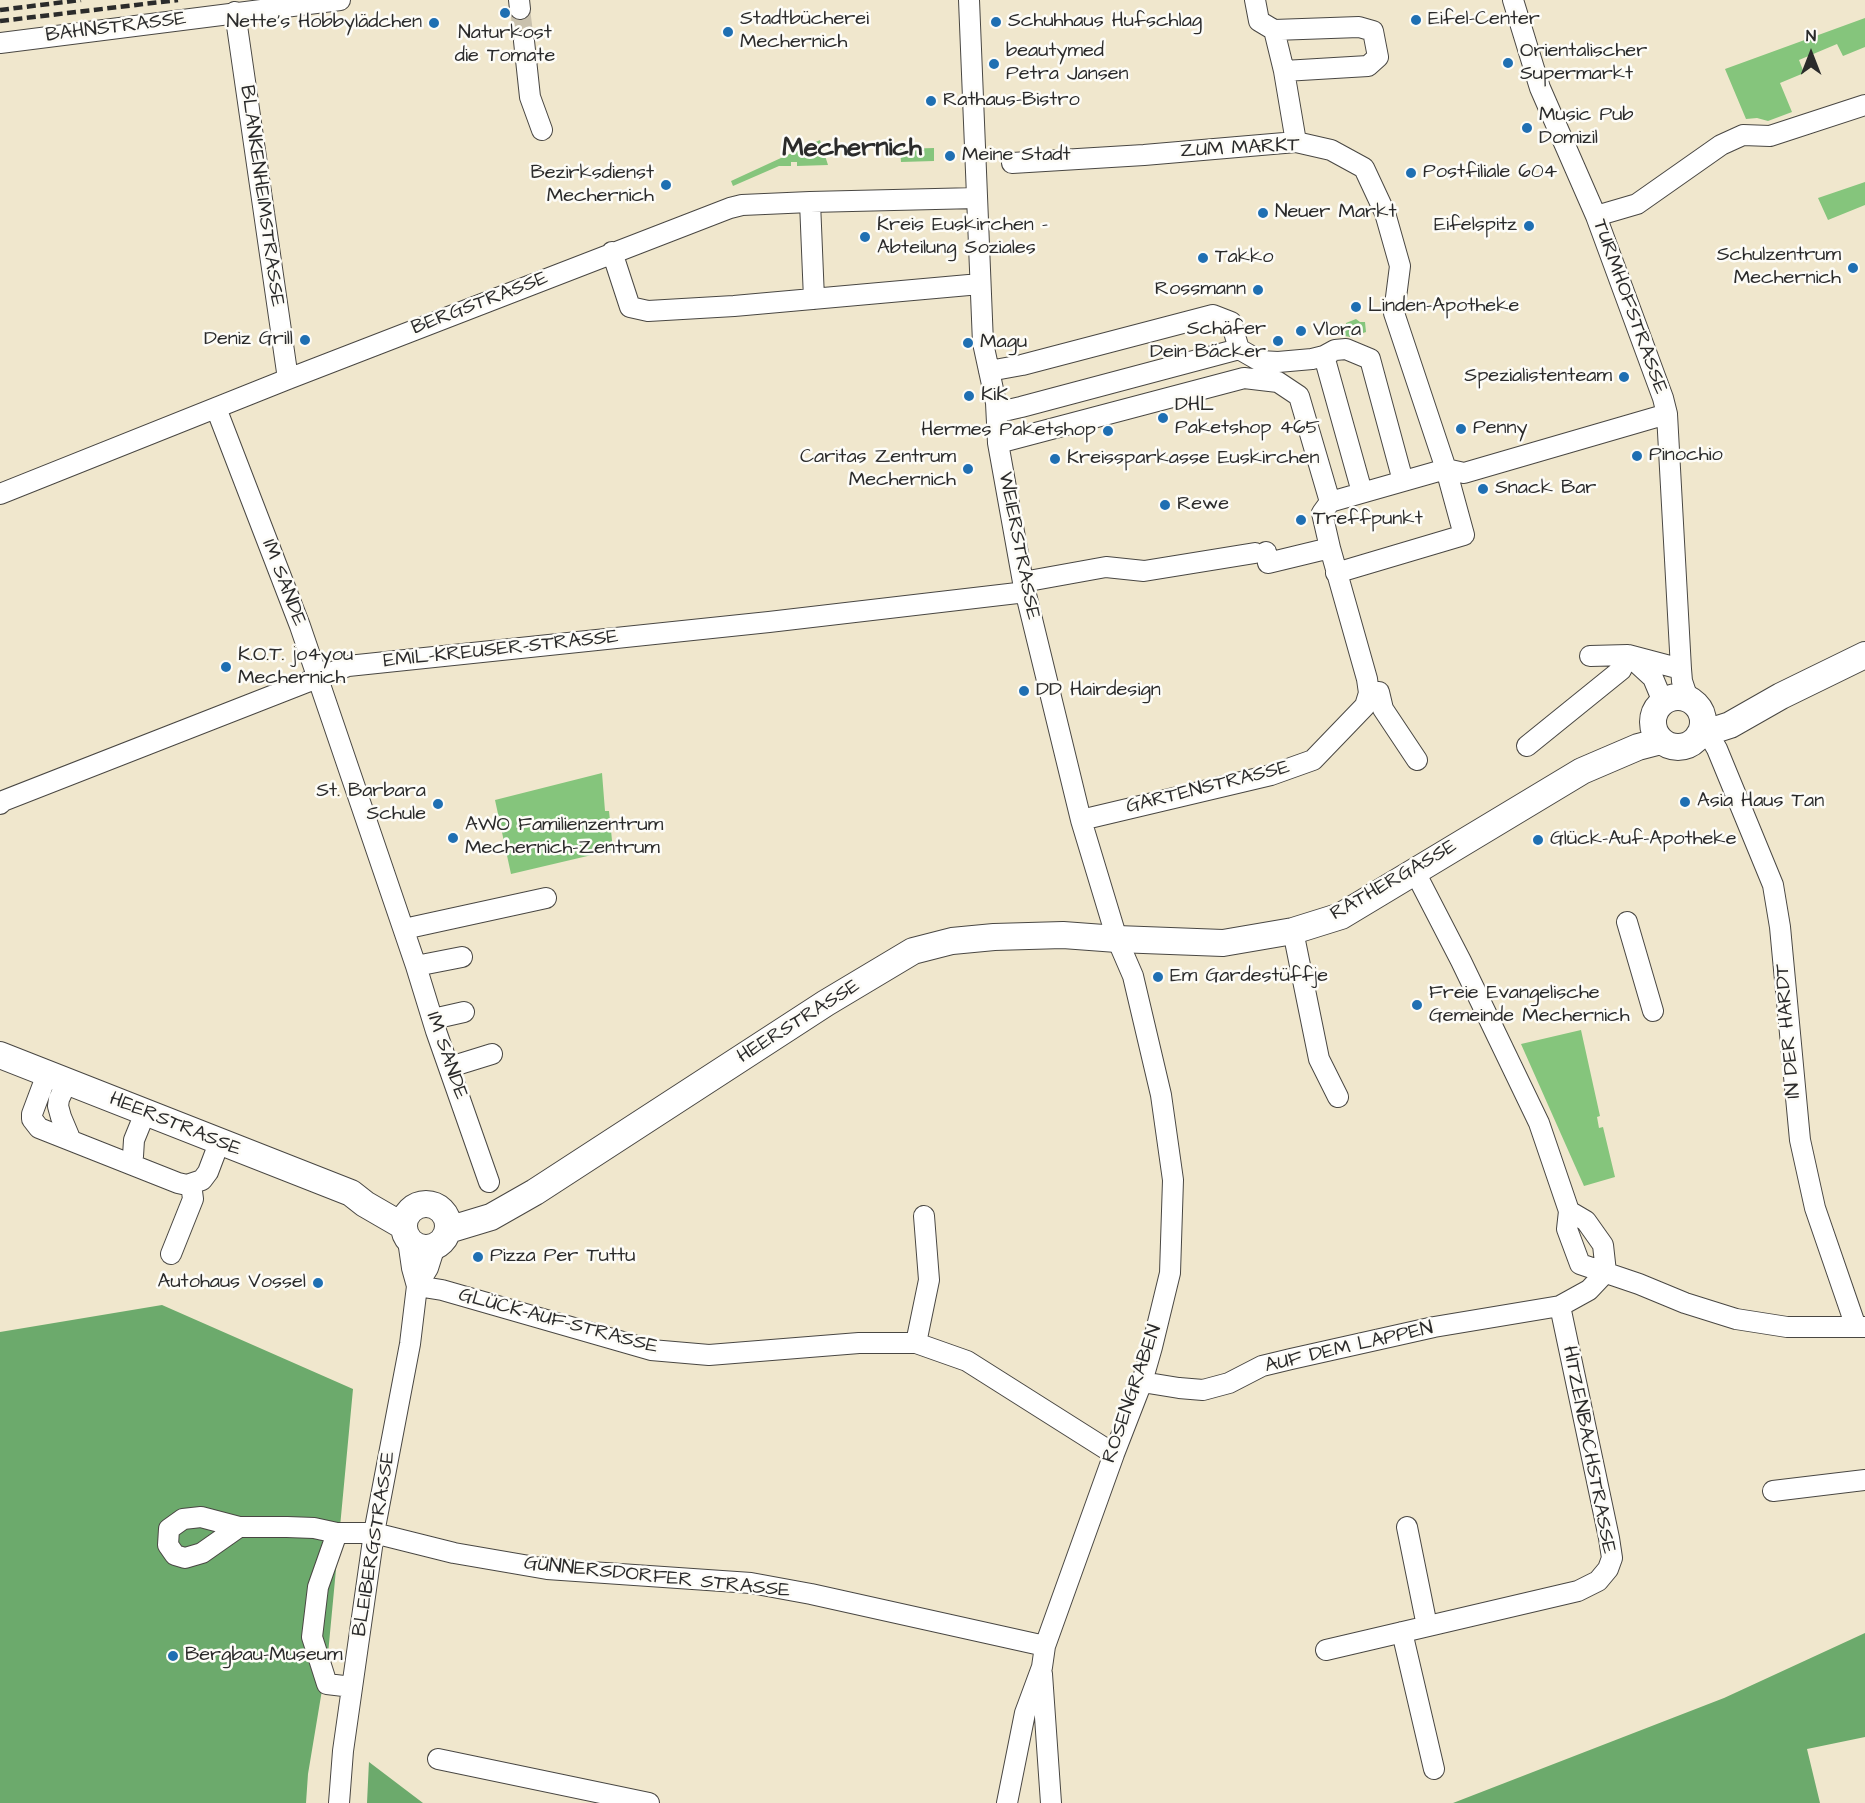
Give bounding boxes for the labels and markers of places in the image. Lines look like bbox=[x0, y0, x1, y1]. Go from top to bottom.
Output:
marker: Naturkost die Tomate bbox=[498, 6, 512, 20]
place label: Stadtbücherei Mechernich bbox=[740, 8, 869, 55]
place label: Eifel-Center bbox=[1428, 8, 1540, 32]
place label: Schuhhaus Hufschlag bbox=[1008, 10, 1202, 34]
place label: Nette's Hobbylädchen bbox=[227, 11, 422, 35]
marker: Eifel-Center bbox=[1409, 13, 1423, 27]
marker: Schuhhaus Hufschlag bbox=[989, 15, 1003, 29]
marker: Nette's Hobbylädchen bbox=[427, 16, 441, 30]
place label: Naturkost die Tomate bbox=[455, 22, 555, 69]
marker: Stadtbücherei Mechernich bbox=[721, 25, 735, 39]
place label: beautymed Petra Jansen bbox=[1006, 40, 1128, 87]
place label: Orientalischer Supermarkt bbox=[1520, 40, 1647, 87]
marker: Orientalischer Supermarkt bbox=[1501, 56, 1515, 70]
marker: beautymed Petra Jansen bbox=[987, 57, 1001, 71]
place label: Rathaus-Bistro bbox=[943, 89, 1080, 113]
marker: Rathaus-Bistro bbox=[924, 94, 938, 108]
place label: Music Pub Domizil bbox=[1539, 104, 1634, 151]
marker: Music Pub Domizil bbox=[1520, 121, 1534, 135]
place label: Meine Stadt bbox=[962, 144, 1071, 168]
marker: Meine Stadt bbox=[943, 149, 957, 163]
place label: Postfiliale 604 bbox=[1423, 161, 1557, 185]
place label: Bezirksdienst Mechernich bbox=[530, 162, 654, 209]
marker: Postfiliale 604 bbox=[1404, 166, 1418, 180]
marker: Bezirksdienst Mechernich bbox=[659, 178, 673, 192]
place label: Neuer Markt bbox=[1275, 201, 1397, 225]
marker: Neuer Markt bbox=[1256, 206, 1270, 220]
place label: Kreis Euskirchen - Abteilung Soziales bbox=[877, 214, 1048, 261]
place label: Eifelspitz bbox=[1434, 214, 1517, 238]
marker: Eifelspitz bbox=[1522, 219, 1536, 233]
marker: Kreis Euskirchen - Abteilung Soziales bbox=[858, 230, 872, 244]
place label: Schulzentrum Mechernich bbox=[1717, 244, 1841, 291]
place label: Takko bbox=[1215, 246, 1273, 270]
marker: Takko bbox=[1196, 251, 1210, 265]
marker: Schulzentrum Mechernich bbox=[1846, 261, 1860, 275]
place label: Rossmann bbox=[1155, 278, 1246, 302]
marker: Rossmann bbox=[1251, 283, 1265, 297]
place label: Linden-Apotheke bbox=[1368, 295, 1519, 319]
marker: Linden-Apotheke bbox=[1349, 300, 1363, 314]
place label: Schäfer Dein Bäcker bbox=[1150, 318, 1266, 365]
place label: Vlora bbox=[1313, 319, 1361, 343]
marker: Vlora bbox=[1294, 324, 1308, 338]
place label: Deniz Grill bbox=[204, 328, 293, 352]
place label: Magu bbox=[980, 331, 1027, 355]
marker: Deniz Grill bbox=[298, 333, 312, 347]
marker: Schäfer Dein Bäcker bbox=[1271, 334, 1285, 348]
marker: Magu bbox=[961, 336, 975, 350]
place label: Spezialistenteam bbox=[1464, 365, 1612, 389]
marker: Spezialistenteam bbox=[1617, 370, 1631, 384]
place label: KiK bbox=[981, 384, 1008, 408]
marker: KiK bbox=[962, 389, 976, 403]
place label: DHL Paketshop 465 bbox=[1175, 394, 1320, 441]
marker: DHL Paketshop 465 bbox=[1156, 411, 1170, 425]
place label: Penny bbox=[1473, 417, 1528, 441]
place label: Hermes Paketshop bbox=[921, 419, 1096, 443]
marker: Penny bbox=[1454, 422, 1468, 436]
marker: Hermes Paketshop bbox=[1101, 424, 1115, 438]
place label: Pinochio bbox=[1649, 444, 1723, 468]
place label: Caritas Zentrum Mechernich bbox=[800, 446, 956, 493]
place label: Kreissparkasse Euskirchen bbox=[1067, 447, 1320, 471]
marker: Pinochio bbox=[1630, 449, 1644, 463]
marker: Kreissparkasse Euskirchen bbox=[1048, 452, 1062, 466]
marker: Caritas Zentrum Mechernich bbox=[961, 462, 975, 476]
place label: Snack Bar bbox=[1495, 477, 1596, 501]
marker: Snack Bar bbox=[1476, 482, 1490, 496]
place label: Rewe bbox=[1177, 493, 1229, 517]
marker: Rewe bbox=[1158, 498, 1172, 512]
place label: Treffpunkt bbox=[1313, 508, 1423, 532]
marker: Treffpunkt bbox=[1294, 513, 1308, 527]
place label: K.O.T. jo4you Mechernich bbox=[238, 644, 353, 691]
marker: K.O.T. jo4you Mechernich bbox=[219, 660, 233, 674]
place label: DD Hairdesign bbox=[1036, 679, 1161, 703]
marker: DD Hairdesign bbox=[1017, 684, 1031, 698]
place label: St. Barbara Schule bbox=[316, 780, 426, 827]
place label: Asia Haus Tan bbox=[1697, 790, 1824, 814]
marker: Asia Haus Tan bbox=[1678, 795, 1692, 809]
marker: St. Barbara Schule bbox=[431, 797, 445, 811]
place label: AWO Familienzentrum Mechernich-Zentrum bbox=[465, 814, 663, 861]
place label: Glück-Auf-Apotheke bbox=[1550, 828, 1736, 852]
marker: AWO Familienzentrum Mechernich-Zentrum bbox=[446, 831, 460, 845]
marker: Glück-Auf-Apotheke bbox=[1531, 833, 1545, 847]
place label: Em Gardestüffje bbox=[1170, 965, 1328, 989]
marker: Em Gardestüffje bbox=[1151, 970, 1165, 984]
place label: Freie Evangelische Gemeinde Mechernich bbox=[1429, 982, 1630, 1029]
marker: Freie Evangelische Gemeinde Mechernich bbox=[1410, 998, 1424, 1012]
place label: Pizza Per Tuttu bbox=[490, 1245, 635, 1269]
marker: Pizza Per Tuttu bbox=[471, 1250, 485, 1264]
place label: Autohaus Vossel bbox=[158, 1271, 306, 1295]
marker: Autohaus Vossel bbox=[311, 1276, 325, 1290]
place label: Bergbau-Museum bbox=[185, 1644, 342, 1668]
marker: Bergbau-Museum bbox=[166, 1649, 180, 1663]

